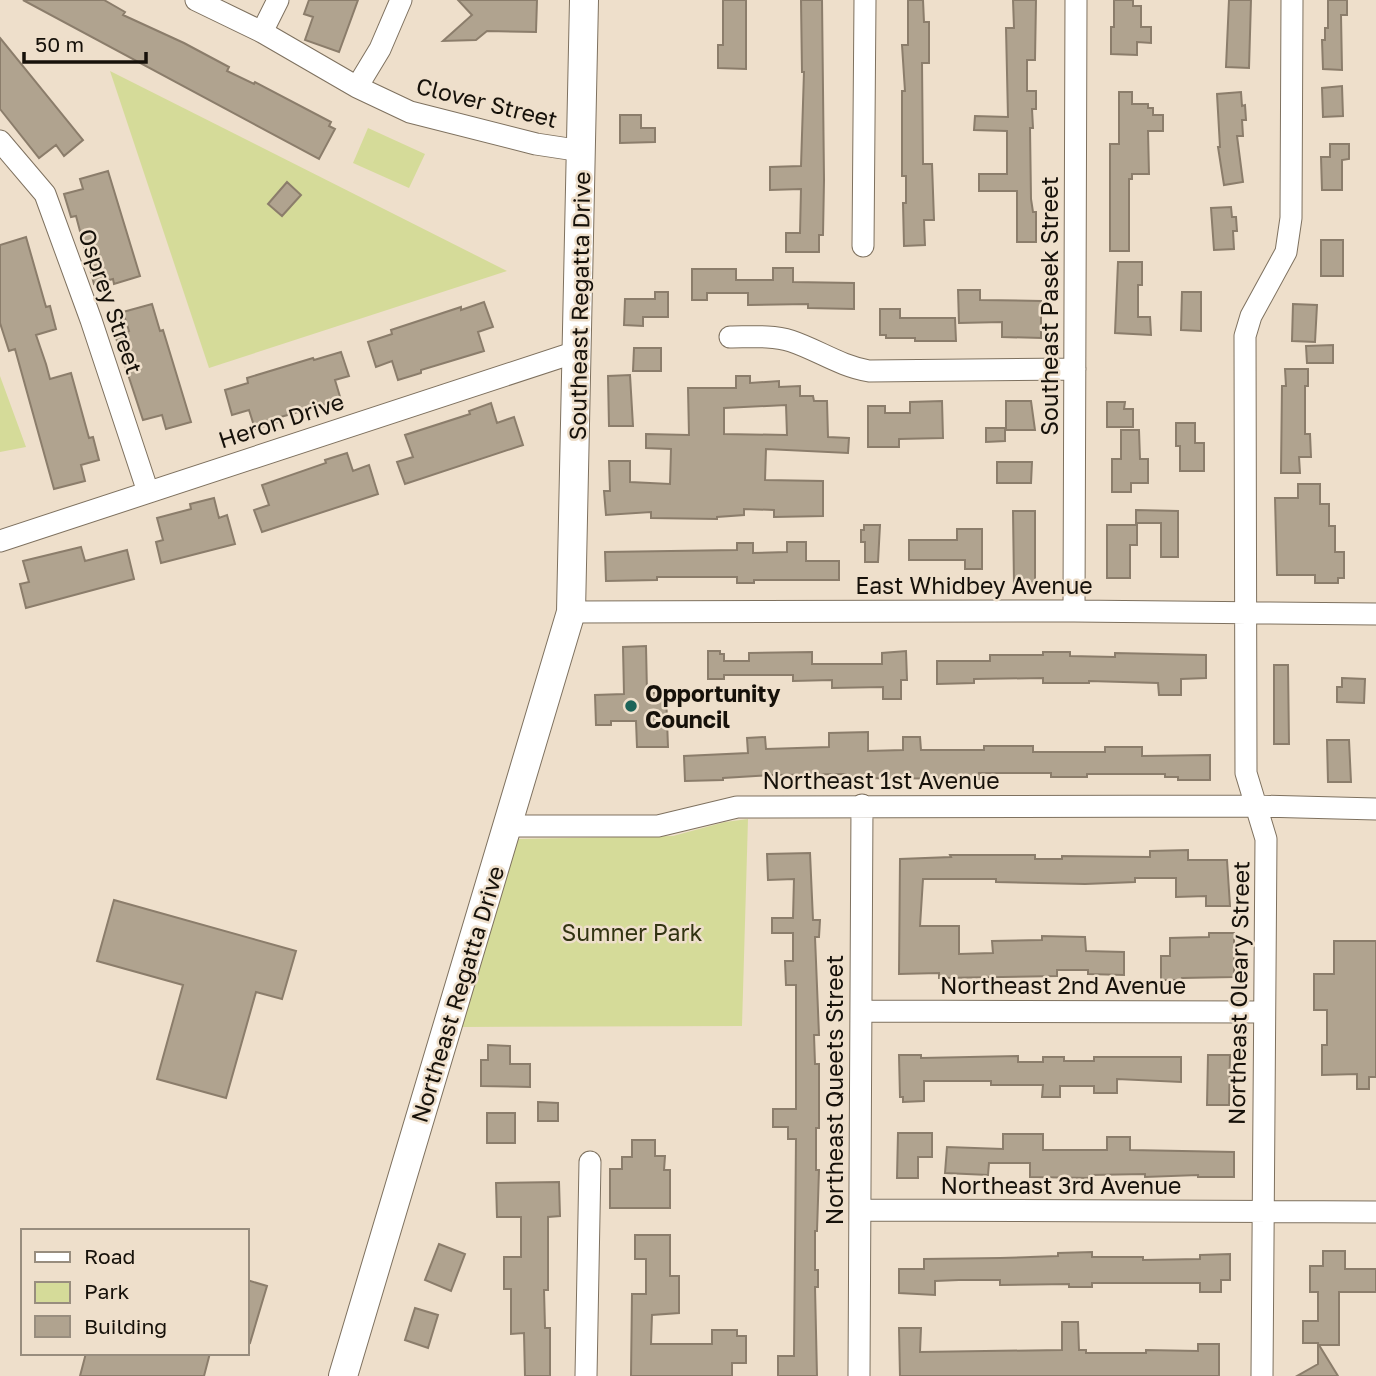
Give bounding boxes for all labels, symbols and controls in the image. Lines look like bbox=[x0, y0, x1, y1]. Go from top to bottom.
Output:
scale bar bbox=[24, 21, 147, 65]
text: 50 m bbox=[35, 31, 84, 57]
street label: Clover Street bbox=[413, 71, 561, 133]
street label: Southeast Regatta Drive bbox=[563, 171, 595, 441]
street label: Southeast Pasek Street bbox=[1035, 176, 1063, 436]
street label: Osprey Street bbox=[73, 225, 149, 377]
street label: Heron Drive bbox=[215, 387, 347, 453]
street label: East Whidbey Avenue bbox=[855, 571, 1093, 599]
place label: Opportunity Council bbox=[645, 679, 781, 733]
marker: Opportunity Council bbox=[623, 698, 639, 714]
street label: Northeast 1st Avenue bbox=[762, 766, 1000, 794]
street label: Northeast Oleary Street bbox=[1222, 861, 1254, 1125]
street label: Northeast Regatta Drive bbox=[405, 862, 509, 1126]
park label: Sumner Park bbox=[562, 918, 703, 946]
street label: Northeast Queets Street bbox=[820, 955, 848, 1225]
street label: Northeast 2nd Avenue bbox=[940, 971, 1186, 999]
street label: Northeast 3rd Avenue bbox=[941, 1171, 1181, 1199]
legend bbox=[21, 1229, 248, 1355]
text: Road bbox=[84, 1243, 135, 1269]
text: Park bbox=[84, 1278, 130, 1304]
text: Building bbox=[84, 1313, 167, 1339]

